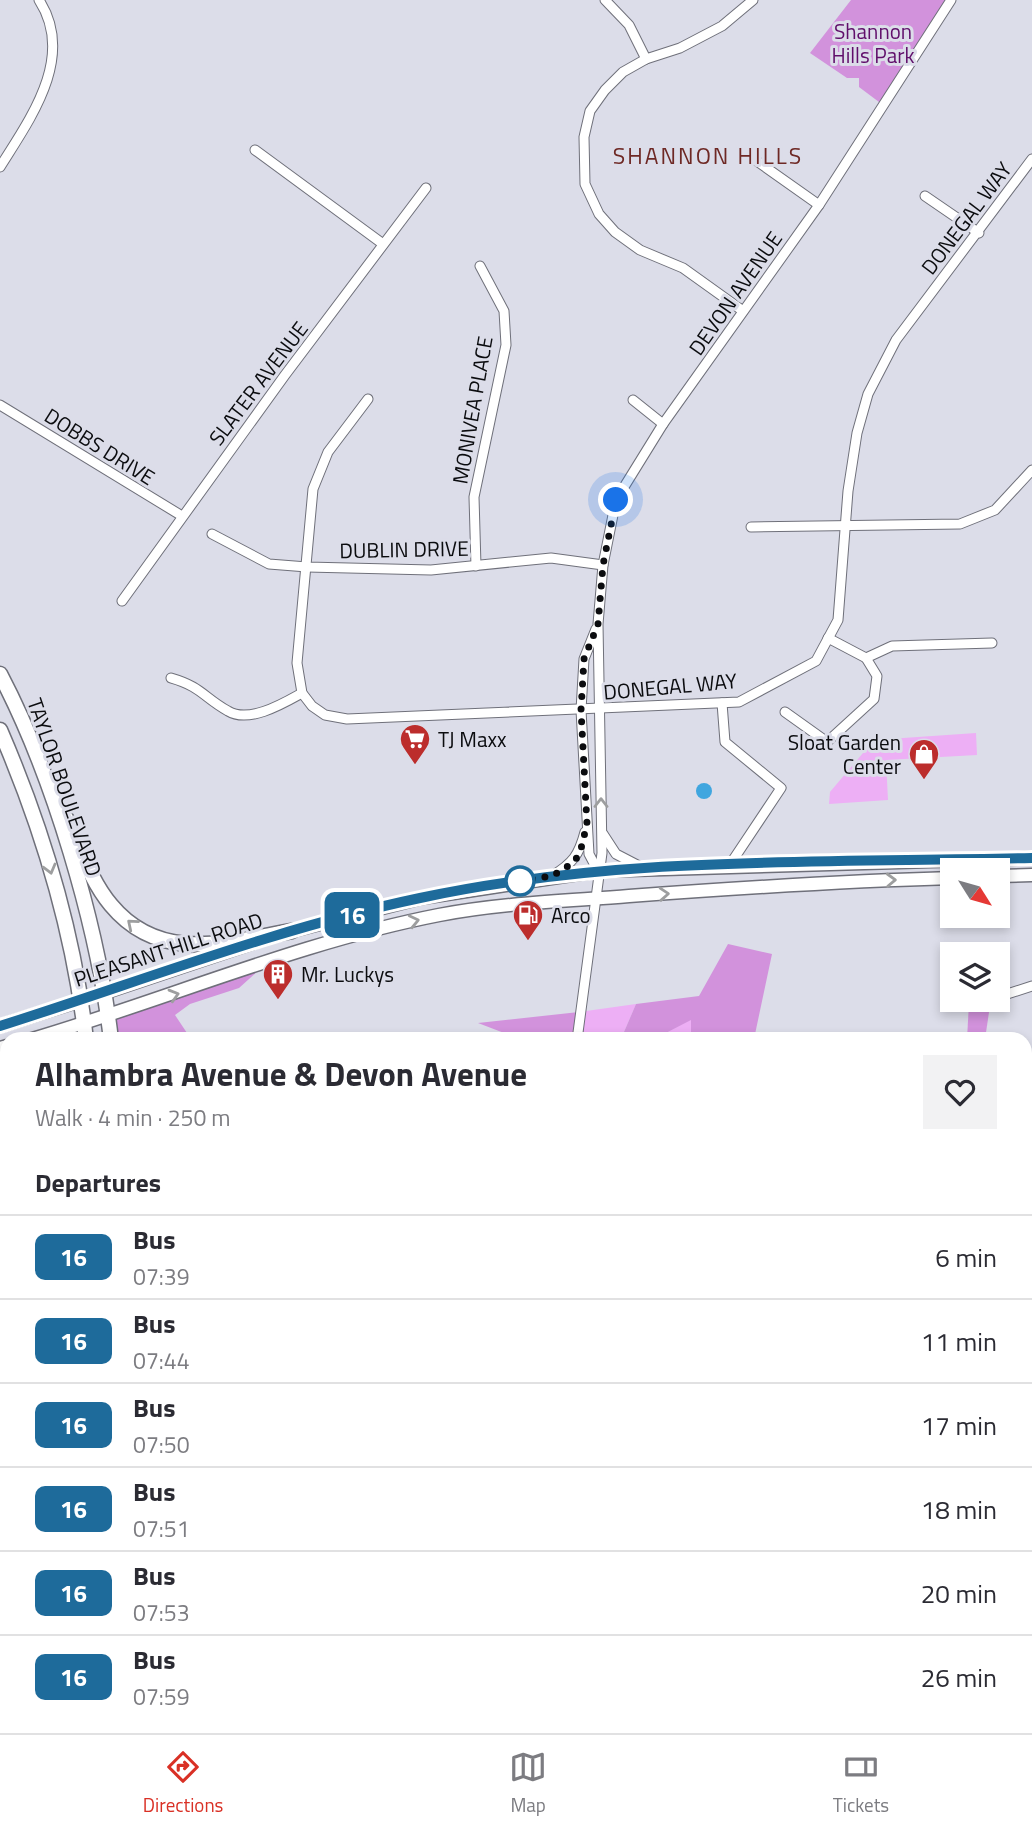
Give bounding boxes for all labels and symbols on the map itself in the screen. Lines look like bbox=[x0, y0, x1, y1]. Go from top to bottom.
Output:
park label: Shannon Hills Park bbox=[831, 15, 915, 71]
district label: SHANNON HILLS bbox=[613, 138, 803, 173]
street label: DONEGAL WAY bbox=[913, 154, 1020, 281]
street label: DEVON AVENUE bbox=[680, 224, 790, 362]
street label: SLATER AVENUE bbox=[201, 314, 315, 452]
street label: MONIVEA PLACE bbox=[443, 334, 501, 486]
street label: DOBBS DRIVE bbox=[39, 399, 161, 493]
your location bbox=[598, 482, 633, 517]
street label: DUBLIN DRIVE bbox=[339, 532, 469, 566]
street label: DONEGAL WAY bbox=[602, 664, 739, 708]
street label: TAYLOR BOULEVARD bbox=[20, 694, 110, 880]
supermarket icon: TJ Maxx bbox=[398, 722, 432, 766]
place label: TJ Maxx bbox=[438, 723, 507, 755]
place label: Sloat Garden Center bbox=[788, 726, 901, 782]
shop icon: Sloat Garden Center bbox=[907, 737, 941, 781]
one-way arrow bbox=[593, 797, 609, 808]
north arrow bbox=[940, 858, 1010, 928]
one-way arrow bbox=[42, 863, 56, 875]
unlabelled marker bbox=[505, 866, 535, 896]
one-way arrow bbox=[885, 872, 896, 887]
one-way arrow bbox=[658, 887, 669, 902]
line badge: 16 bbox=[320, 892, 384, 938]
fuel station icon: Arco bbox=[511, 898, 545, 942]
place label: Arco bbox=[551, 899, 591, 931]
street label: PLEASANT HILL ROAD bbox=[70, 903, 266, 995]
one-way arrow bbox=[408, 915, 420, 929]
one-way arrow bbox=[127, 920, 139, 933]
building icon: Mr. Luckys bbox=[261, 957, 295, 1001]
place label: Mr. Luckys bbox=[301, 958, 394, 990]
one-way arrow bbox=[168, 988, 180, 1003]

